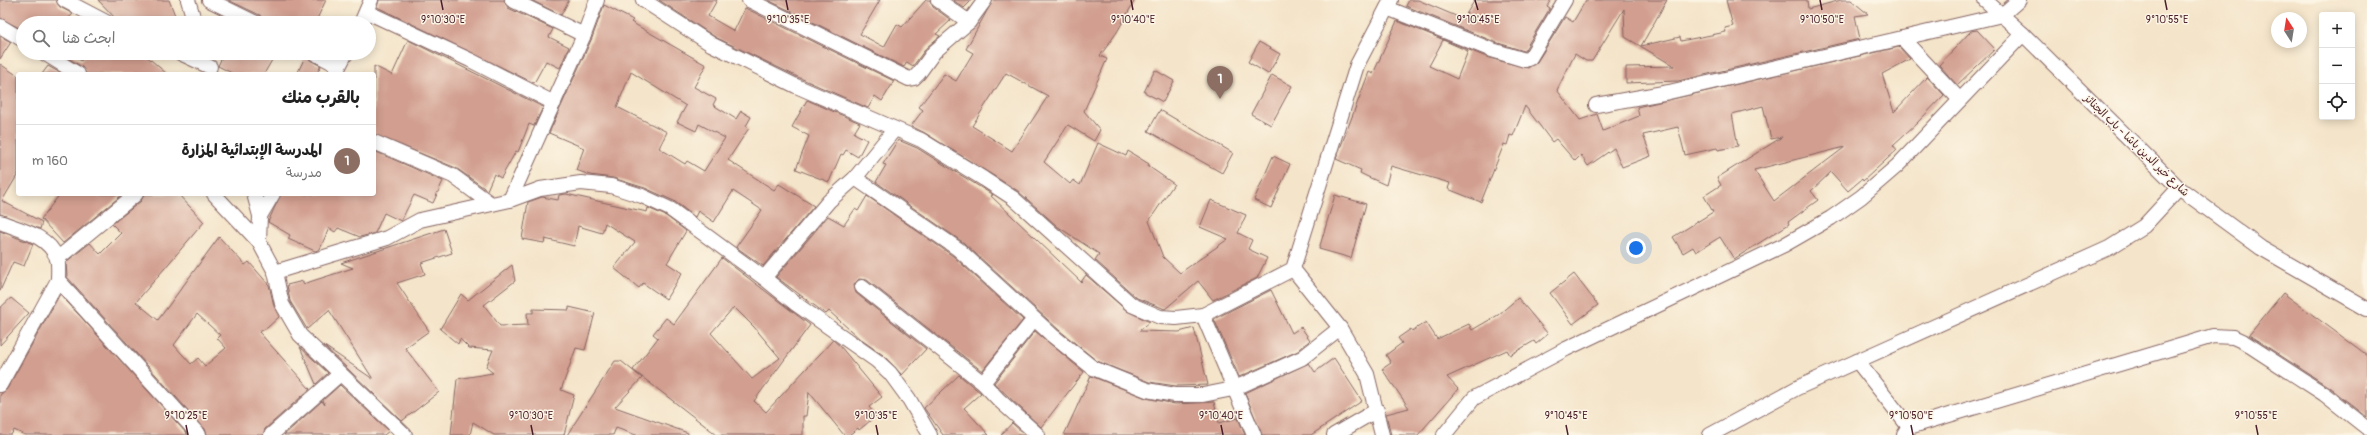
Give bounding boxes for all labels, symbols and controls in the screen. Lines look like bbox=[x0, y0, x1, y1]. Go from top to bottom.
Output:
north arrow bbox=[2271, 12, 2307, 48]
map controls bbox=[2319, 12, 2355, 120]
button: + bbox=[2319, 12, 2355, 48]
text: 9°10'30"E bbox=[421, 14, 465, 26]
text: 9°10'35"E bbox=[767, 14, 809, 26]
text: 9°10'40"E bbox=[1111, 14, 1155, 26]
text: 9°10'45"E bbox=[1457, 14, 1499, 26]
text: 9°10'50"E bbox=[1800, 14, 1844, 26]
text: 9°10'55"E bbox=[2146, 14, 2188, 26]
search box bbox=[16, 16, 376, 60]
icon: search bbox=[30, 27, 52, 49]
text: ابحث هنا bbox=[62, 29, 115, 48]
button: − bbox=[2319, 48, 2355, 84]
pin: 1 bbox=[1207, 66, 1233, 99]
button: locate bbox=[2319, 84, 2355, 120]
text: بالقرب منك bbox=[282, 87, 360, 108]
street label: شارع خير الدين باشا - باب الجنائز bbox=[2079, 91, 2192, 200]
text: المدرسة الإبتدائية المزارة bbox=[182, 141, 322, 160]
text: 160 m bbox=[32, 153, 68, 169]
text: 1 bbox=[344, 153, 350, 169]
text: مدرسة bbox=[286, 165, 322, 181]
your location bbox=[1626, 238, 1646, 258]
text: 9°10'25"E bbox=[165, 410, 207, 422]
text: 9°10'30"E bbox=[509, 410, 553, 422]
text: 9°10'35"E bbox=[855, 410, 897, 422]
text: 9°10'40"E bbox=[1199, 410, 1243, 422]
text: 9°10'45"E bbox=[1545, 410, 1587, 422]
text: 9°10'50"E bbox=[1889, 410, 1933, 422]
text: 9°10'55"E bbox=[2235, 410, 2277, 422]

